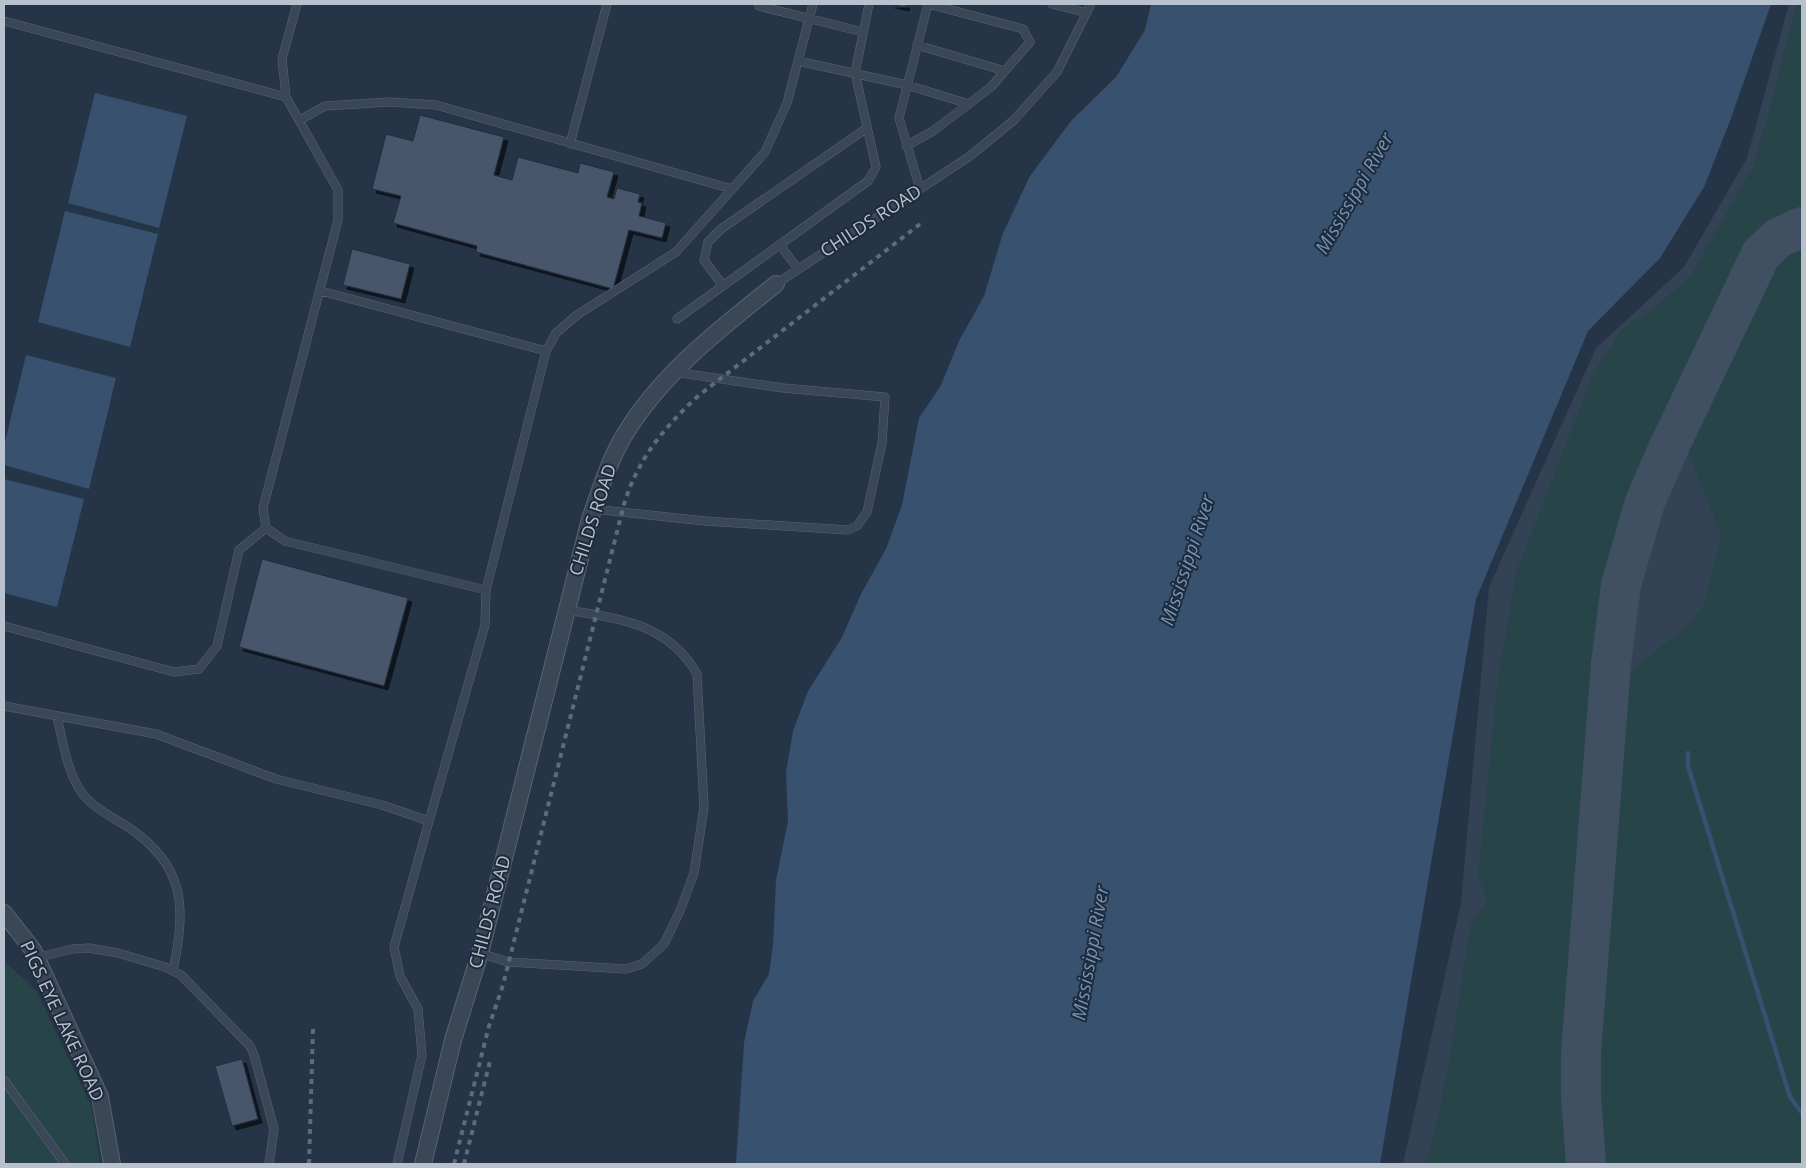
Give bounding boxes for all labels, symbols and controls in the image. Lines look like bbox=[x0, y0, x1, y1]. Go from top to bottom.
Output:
water label: Mississippi River bbox=[1309, 126, 1400, 258]
street label: CHILDS ROAD bbox=[815, 178, 926, 262]
street label: CHILDS ROAD bbox=[563, 461, 621, 579]
water label: Mississippi River bbox=[1154, 490, 1221, 629]
street label: CHILDS ROAD bbox=[462, 853, 516, 971]
water label: Mississippi River bbox=[1065, 882, 1115, 1022]
street label: PIGS EYE LAKE ROAD bbox=[15, 937, 111, 1105]

